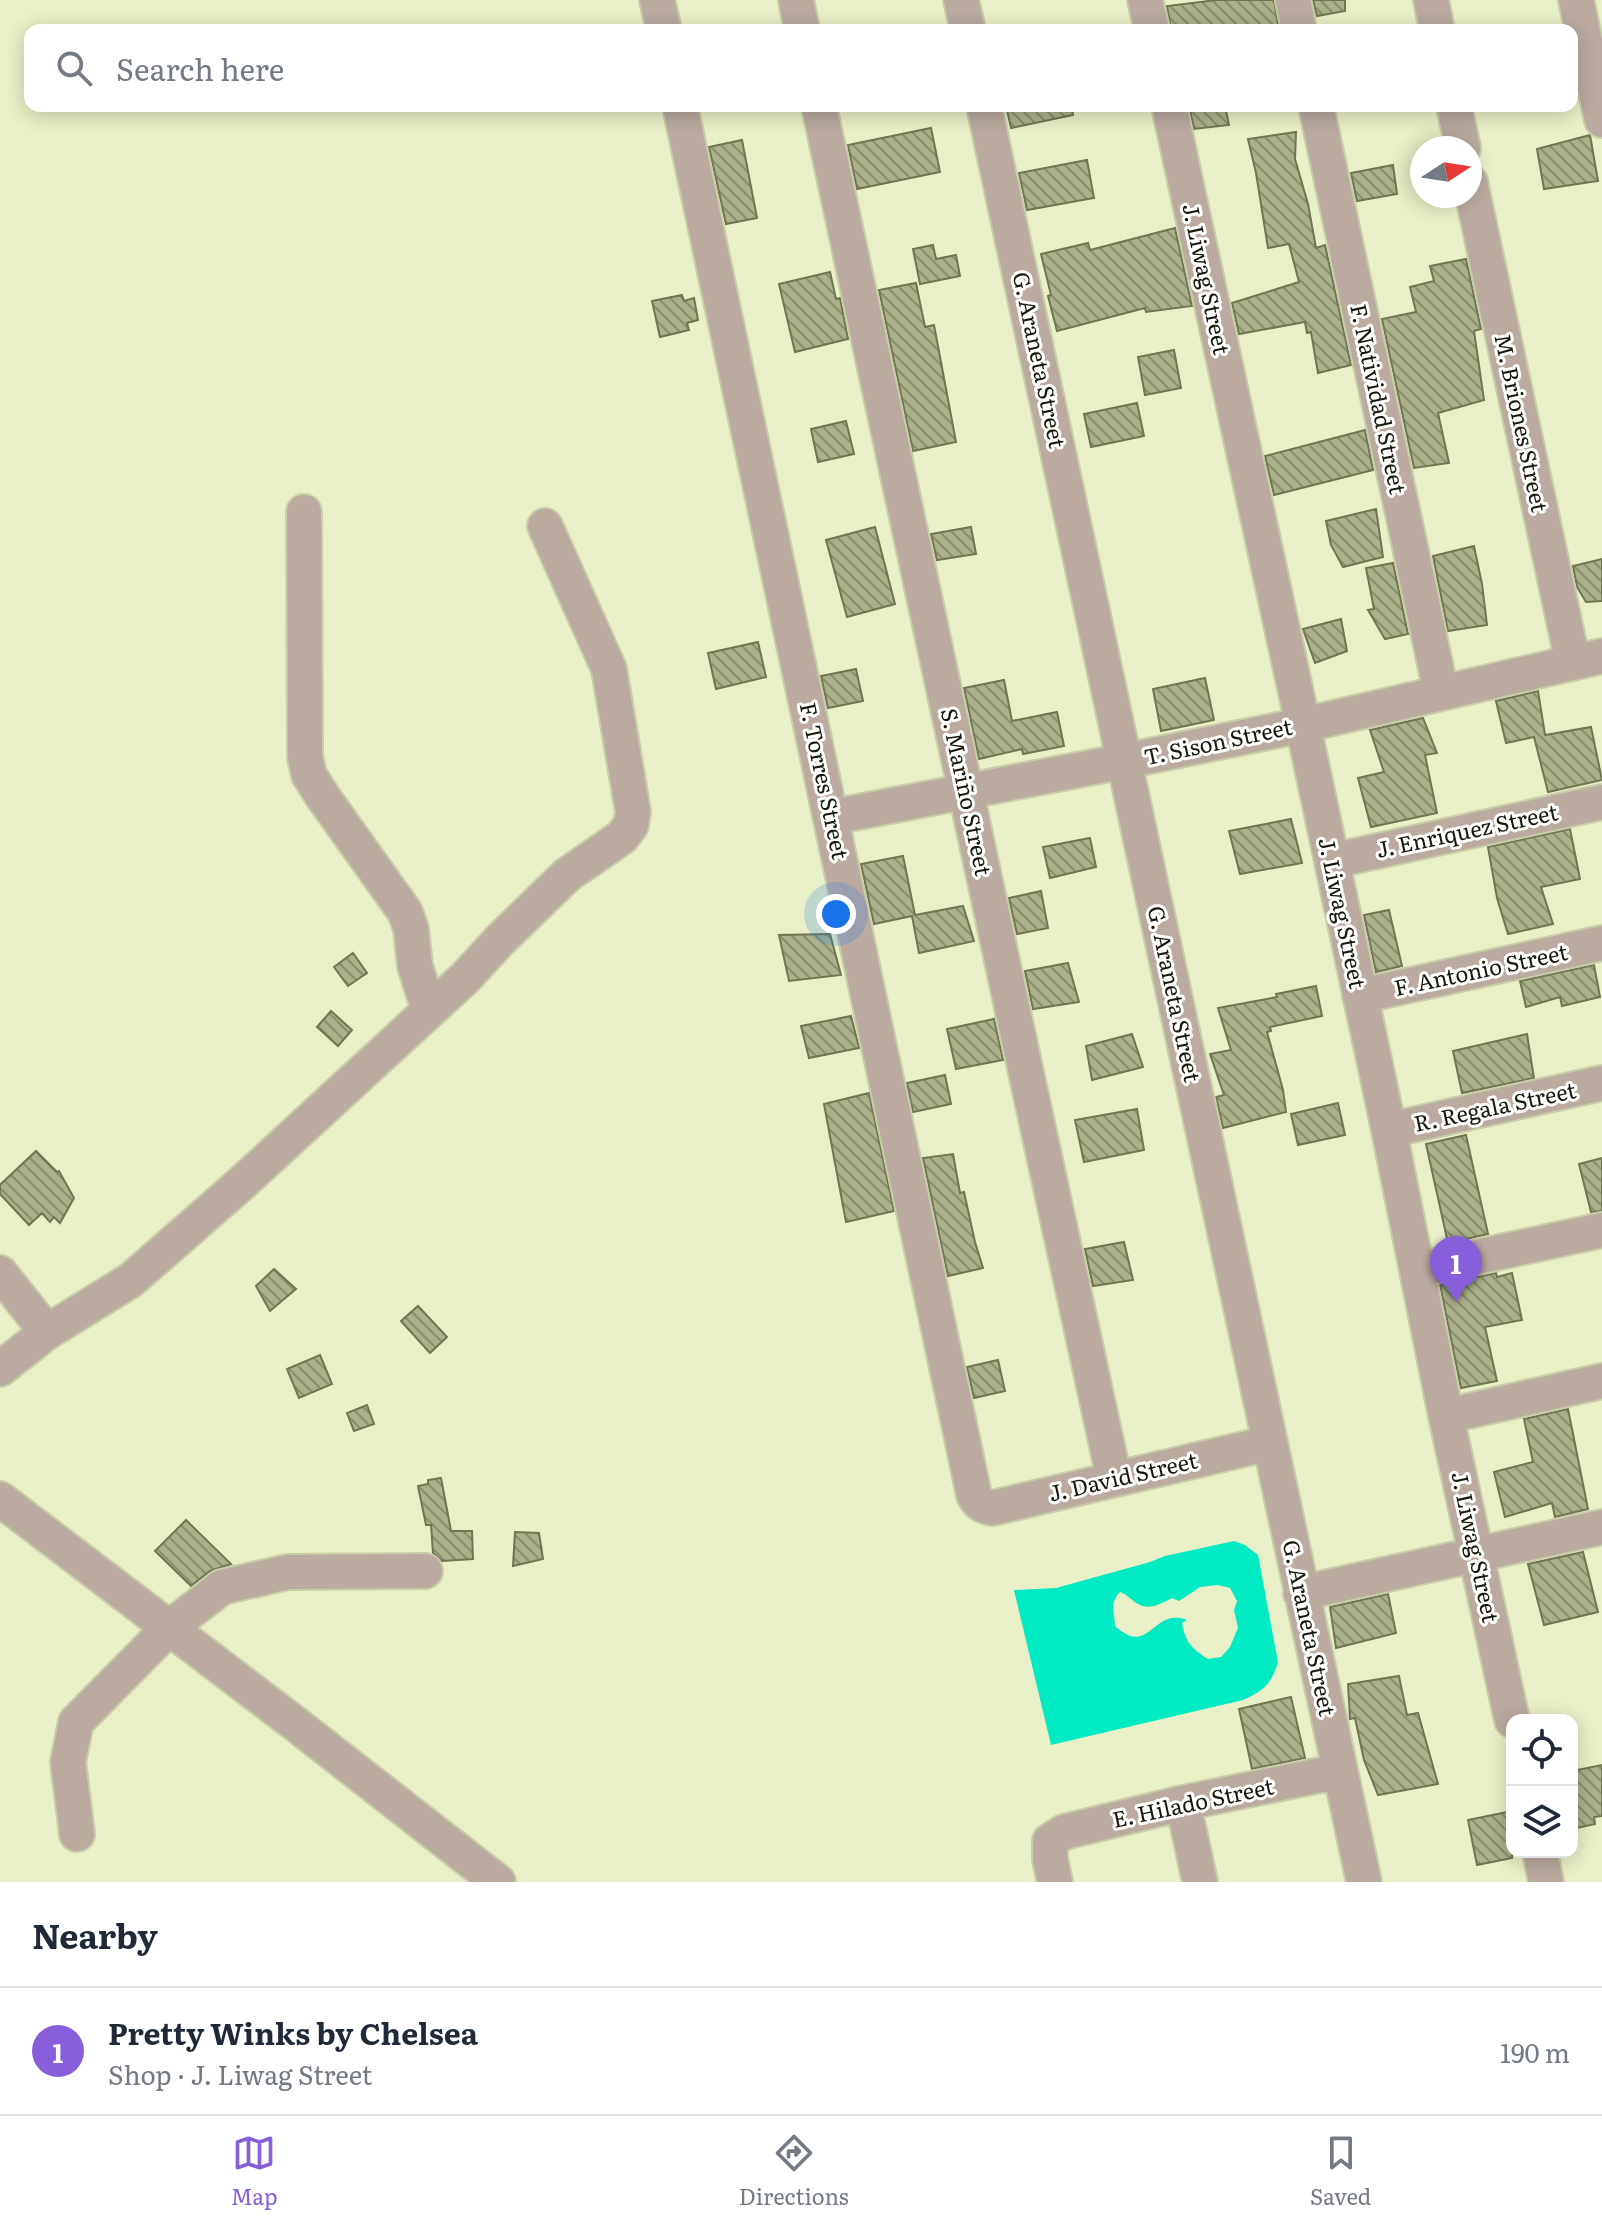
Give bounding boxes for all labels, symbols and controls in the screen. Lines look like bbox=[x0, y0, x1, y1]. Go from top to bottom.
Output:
search box bbox=[24, 24, 1578, 112]
icon: search bbox=[52, 46, 96, 90]
text: Search here bbox=[116, 46, 284, 90]
north arrow bbox=[1410, 136, 1482, 208]
street label: J. Liwag Street bbox=[1175, 200, 1240, 357]
street label: G. Araneta Street bbox=[1006, 269, 1075, 451]
street label: F. Natividad Street bbox=[1343, 301, 1416, 497]
street label: M. Briones Street bbox=[1487, 330, 1557, 515]
street label: F. Torres Street bbox=[793, 699, 858, 862]
street label: S. Mariño Street bbox=[934, 705, 1001, 879]
street label: T. Sison Street bbox=[1141, 709, 1295, 772]
street label: J. Enriquez Street bbox=[1373, 794, 1561, 865]
street label: J. Liwag Street bbox=[1311, 834, 1376, 991]
your location bbox=[816, 894, 856, 934]
street label: G. Araneta Street bbox=[1141, 903, 1210, 1085]
street label: F. Antonio Street bbox=[1391, 934, 1571, 1003]
street label: R. Regala Street bbox=[1411, 1072, 1579, 1139]
pin: 1 bbox=[1430, 1236, 1482, 1302]
street label: J. David Street bbox=[1045, 1442, 1200, 1509]
street label: J. Liwag Street bbox=[1444, 1468, 1509, 1625]
street label: G. Araneta Street bbox=[1276, 1537, 1345, 1719]
map controls bbox=[1506, 1714, 1578, 1858]
button: locate bbox=[1506, 1714, 1578, 1786]
street label: E. Hilado Street bbox=[1109, 1768, 1276, 1835]
button: layers bbox=[1506, 1786, 1578, 1858]
text: Nearby bbox=[32, 1909, 158, 1959]
text: Pretty Winks by Chelsea bbox=[108, 2010, 478, 2054]
text: 1 bbox=[53, 2032, 63, 2071]
text: 190 m bbox=[1500, 2032, 1570, 2071]
text: Shop · J. Liwag Street bbox=[108, 2054, 372, 2093]
tab: Map bbox=[231, 2131, 278, 2212]
tab: Directions bbox=[739, 2131, 849, 2212]
tab: Saved bbox=[1310, 2131, 1371, 2212]

